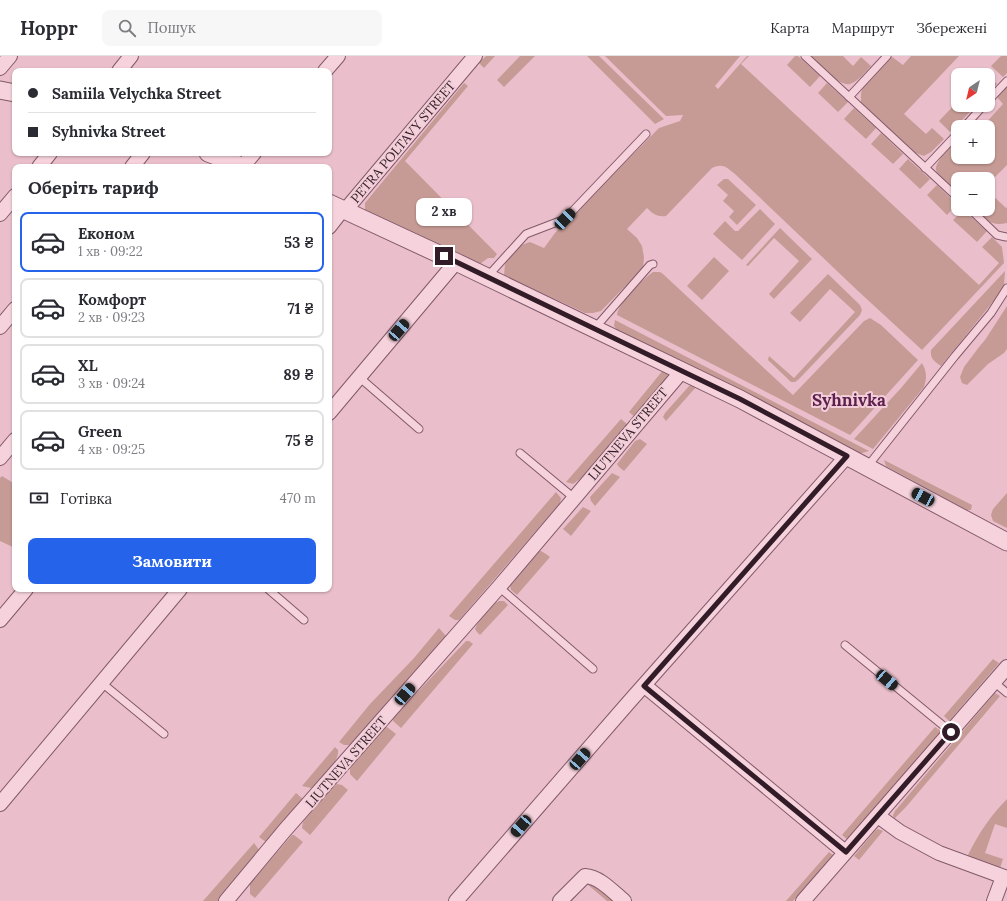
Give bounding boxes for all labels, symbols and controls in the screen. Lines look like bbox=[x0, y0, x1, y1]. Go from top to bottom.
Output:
search box bbox=[102, 10, 382, 46]
text: Hoppr bbox=[20, 16, 78, 40]
icon: search bbox=[116, 17, 138, 39]
text: Пошук bbox=[148, 18, 196, 37]
text: Карта bbox=[770, 19, 810, 37]
text: Маршрут bbox=[832, 19, 894, 37]
text: Збережені bbox=[916, 19, 987, 37]
north arrow bbox=[951, 68, 995, 112]
map controls bbox=[951, 68, 995, 216]
street label: PETRA POLTAVY STREET bbox=[347, 77, 460, 207]
text: Samiila Velychka Street bbox=[52, 84, 221, 103]
button: + bbox=[951, 120, 995, 164]
text: Syhnivka Street bbox=[52, 122, 166, 141]
button: − bbox=[951, 172, 995, 216]
text: Оберіть тариф bbox=[28, 176, 159, 199]
callout: 2 хв bbox=[416, 198, 472, 226]
text: 2 хв bbox=[432, 203, 457, 220]
car bbox=[552, 206, 578, 232]
icon: car bbox=[30, 224, 66, 260]
text: Економ bbox=[78, 224, 135, 243]
text: 53 ₴ bbox=[284, 233, 314, 252]
text: 1 хв · 09:22 bbox=[78, 243, 143, 260]
route end bbox=[435, 247, 453, 265]
icon: car bbox=[30, 290, 66, 326]
text: Комфорт bbox=[78, 290, 146, 309]
text: 71 ₴ bbox=[287, 299, 314, 318]
text: 2 хв · 09:23 bbox=[78, 309, 145, 326]
car bbox=[387, 317, 411, 343]
icon: car bbox=[30, 356, 66, 392]
text: XL bbox=[78, 356, 98, 375]
text: 89 ₴ bbox=[283, 365, 314, 384]
text: 3 хв · 09:24 bbox=[78, 375, 145, 392]
street label: LIUTNEVA STREET bbox=[584, 384, 672, 484]
district label: Syhnivka bbox=[812, 389, 886, 411]
icon: car bbox=[30, 422, 66, 458]
text: Green bbox=[78, 422, 122, 441]
text: 75 ₴ bbox=[285, 431, 314, 450]
text: 4 хв · 09:25 bbox=[78, 441, 145, 458]
car bbox=[910, 486, 936, 508]
icon: cash bbox=[28, 487, 50, 509]
text: Готівка bbox=[60, 489, 112, 508]
text: 470 m bbox=[280, 490, 316, 507]
button: Замовити bbox=[28, 538, 316, 584]
car bbox=[874, 668, 900, 692]
car bbox=[393, 681, 417, 707]
street label: LIUTNEVA STREET bbox=[302, 712, 391, 811]
route start bbox=[942, 723, 960, 741]
car bbox=[568, 746, 592, 772]
car bbox=[509, 813, 533, 839]

